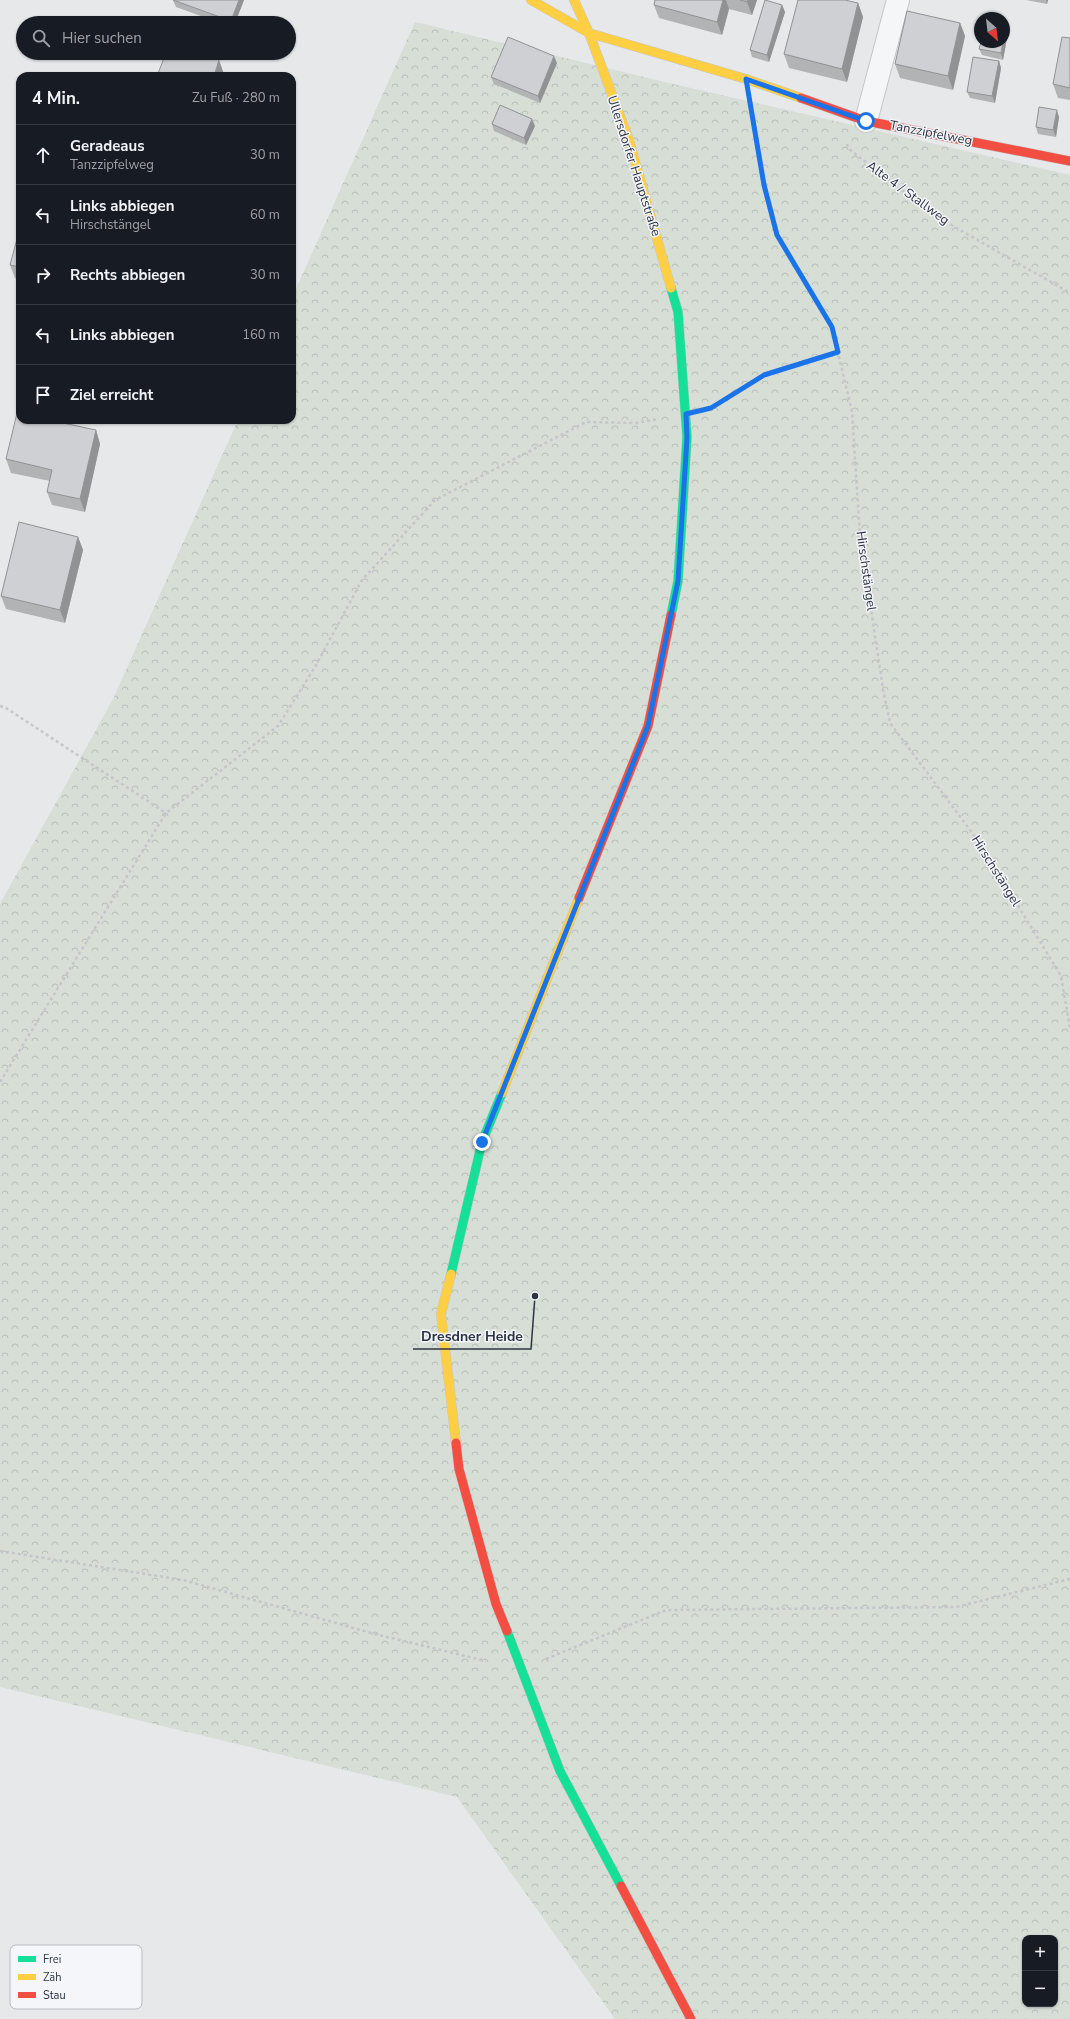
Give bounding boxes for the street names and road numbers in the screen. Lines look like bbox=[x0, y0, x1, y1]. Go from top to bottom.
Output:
street label: Ullersdorfer Hauptstraße bbox=[603, 93, 665, 239]
street label: Tanzzipfelweg bbox=[888, 116, 974, 150]
street label: Alte 4 / Stallweg bbox=[863, 157, 953, 229]
street label: Hirschstängel bbox=[851, 530, 881, 612]
street label: Hirschstängel bbox=[967, 832, 1025, 910]

